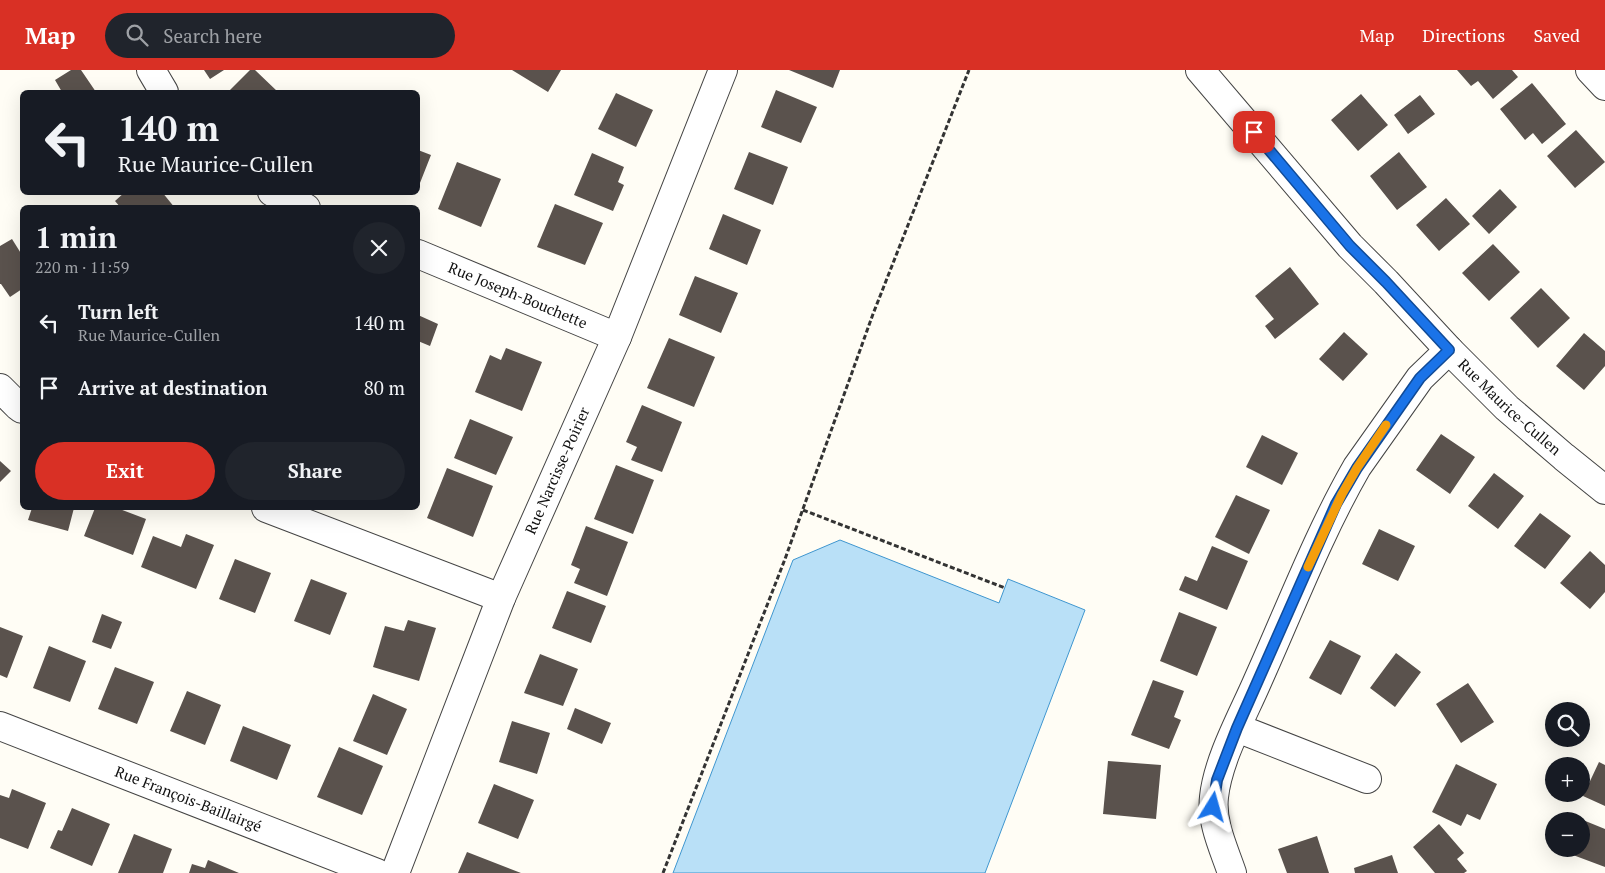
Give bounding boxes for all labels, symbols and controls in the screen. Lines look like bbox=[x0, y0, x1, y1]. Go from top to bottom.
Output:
search box bbox=[105, 13, 455, 58]
text: Map bbox=[25, 19, 75, 51]
icon: search bbox=[123, 21, 151, 49]
text: Search here bbox=[163, 23, 262, 48]
text: Map bbox=[1359, 23, 1394, 47]
text: Directions bbox=[1422, 23, 1505, 47]
text: Saved bbox=[1533, 23, 1580, 47]
text: 140 m bbox=[118, 105, 219, 151]
icon: left bbox=[35, 110, 100, 175]
pin bbox=[1233, 111, 1275, 153]
icon: arrive bbox=[1240, 118, 1268, 146]
text: Rue Maurice-Cullen bbox=[118, 149, 313, 178]
text: 1 min bbox=[35, 217, 117, 257]
button: close bbox=[353, 222, 405, 274]
text: 220 m · 11:59 bbox=[35, 256, 129, 278]
street label: Rue Joseph-Bouchette bbox=[446, 257, 591, 333]
text: Turn left bbox=[78, 299, 159, 324]
icon: left bbox=[35, 309, 63, 337]
text: 140 m bbox=[354, 310, 405, 335]
text: Rue Maurice-Cullen bbox=[78, 324, 220, 346]
street label: Rue Maurice-Cullen bbox=[1454, 354, 1566, 459]
icon: arrive bbox=[35, 374, 63, 402]
text: Arrive at destination bbox=[78, 375, 267, 400]
text: 80 m bbox=[364, 375, 405, 400]
street label: Rue Narcisse-Poirier bbox=[520, 403, 594, 537]
button: Exit bbox=[35, 442, 215, 500]
button: Share bbox=[225, 442, 405, 500]
map controls bbox=[1545, 702, 1590, 857]
button: search bbox=[1545, 702, 1590, 747]
button: + bbox=[1545, 757, 1590, 802]
street label: Rue François-Baillairgé bbox=[112, 761, 265, 836]
position arrow bbox=[1186, 780, 1238, 832]
button: − bbox=[1545, 812, 1590, 857]

